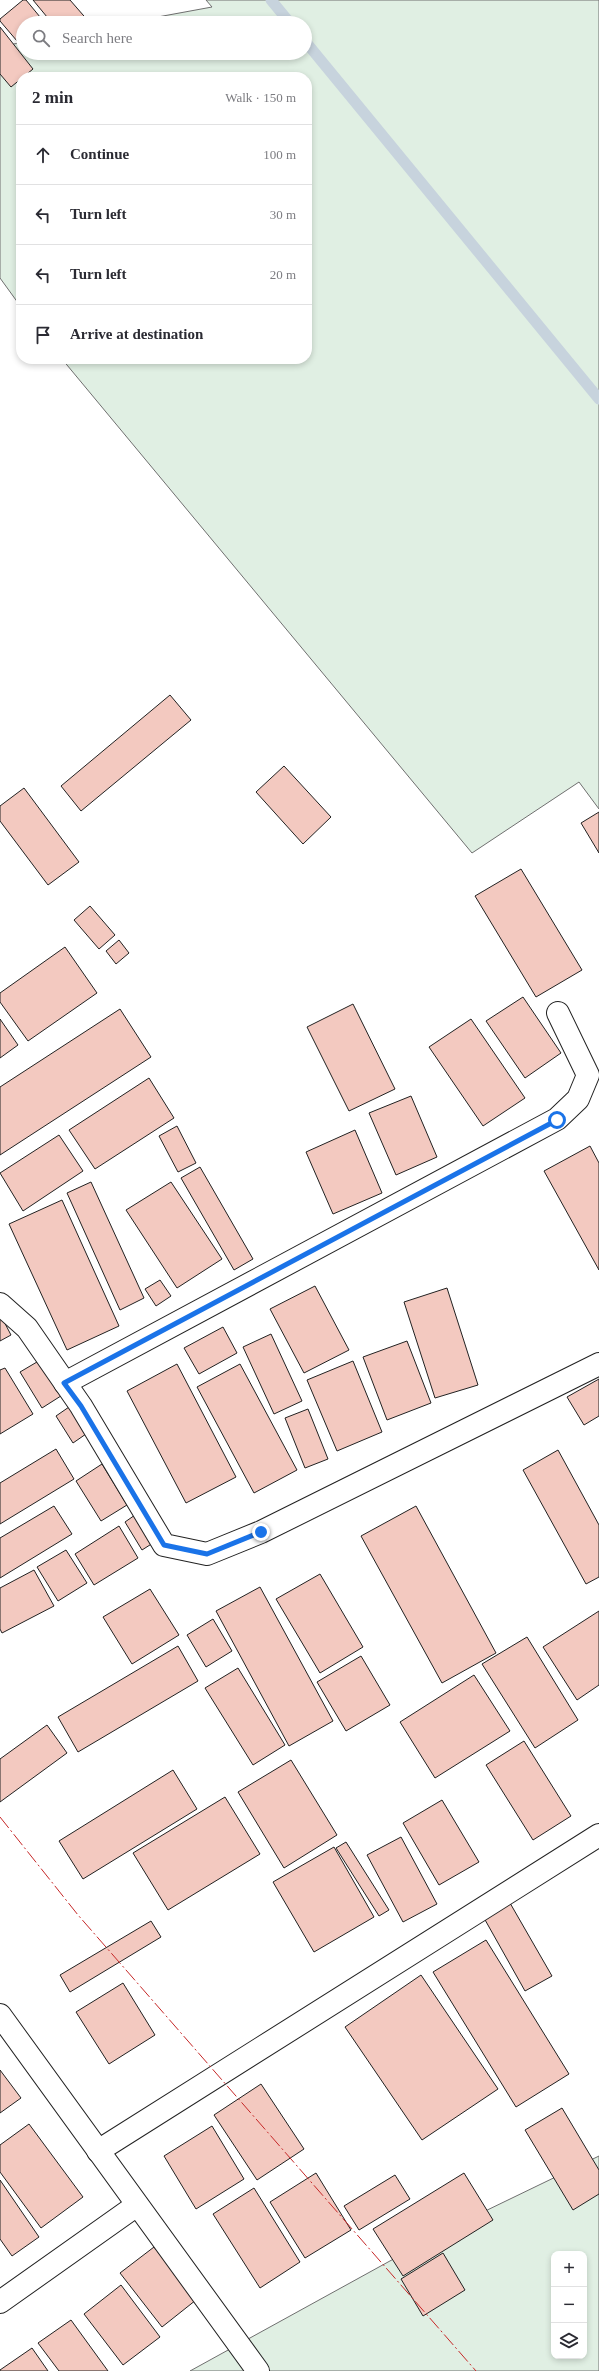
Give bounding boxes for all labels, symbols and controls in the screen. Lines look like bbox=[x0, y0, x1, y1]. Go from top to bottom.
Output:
search box bbox=[16, 16, 312, 60]
icon: search bbox=[30, 27, 52, 49]
text: Search here bbox=[62, 30, 132, 46]
text: 2 min bbox=[32, 88, 73, 107]
text: Walk · 150 m bbox=[225, 90, 296, 105]
icon: ahead bbox=[32, 144, 54, 166]
text: Continue bbox=[70, 146, 129, 162]
text: 100 m bbox=[263, 147, 296, 162]
icon: left bbox=[32, 204, 54, 226]
text: Turn left bbox=[70, 206, 127, 222]
text: 30 m bbox=[270, 207, 296, 222]
icon: left bbox=[32, 264, 54, 286]
text: Turn left bbox=[70, 266, 127, 282]
text: 20 m bbox=[270, 267, 296, 282]
icon: arrive bbox=[32, 324, 54, 346]
text: Arrive at destination bbox=[70, 326, 203, 342]
route start bbox=[548, 1111, 566, 1129]
route end bbox=[252, 1523, 270, 1541]
map controls bbox=[551, 2251, 587, 2359]
button: + bbox=[551, 2251, 587, 2287]
button: − bbox=[551, 2287, 587, 2323]
button: layers bbox=[551, 2323, 587, 2359]

